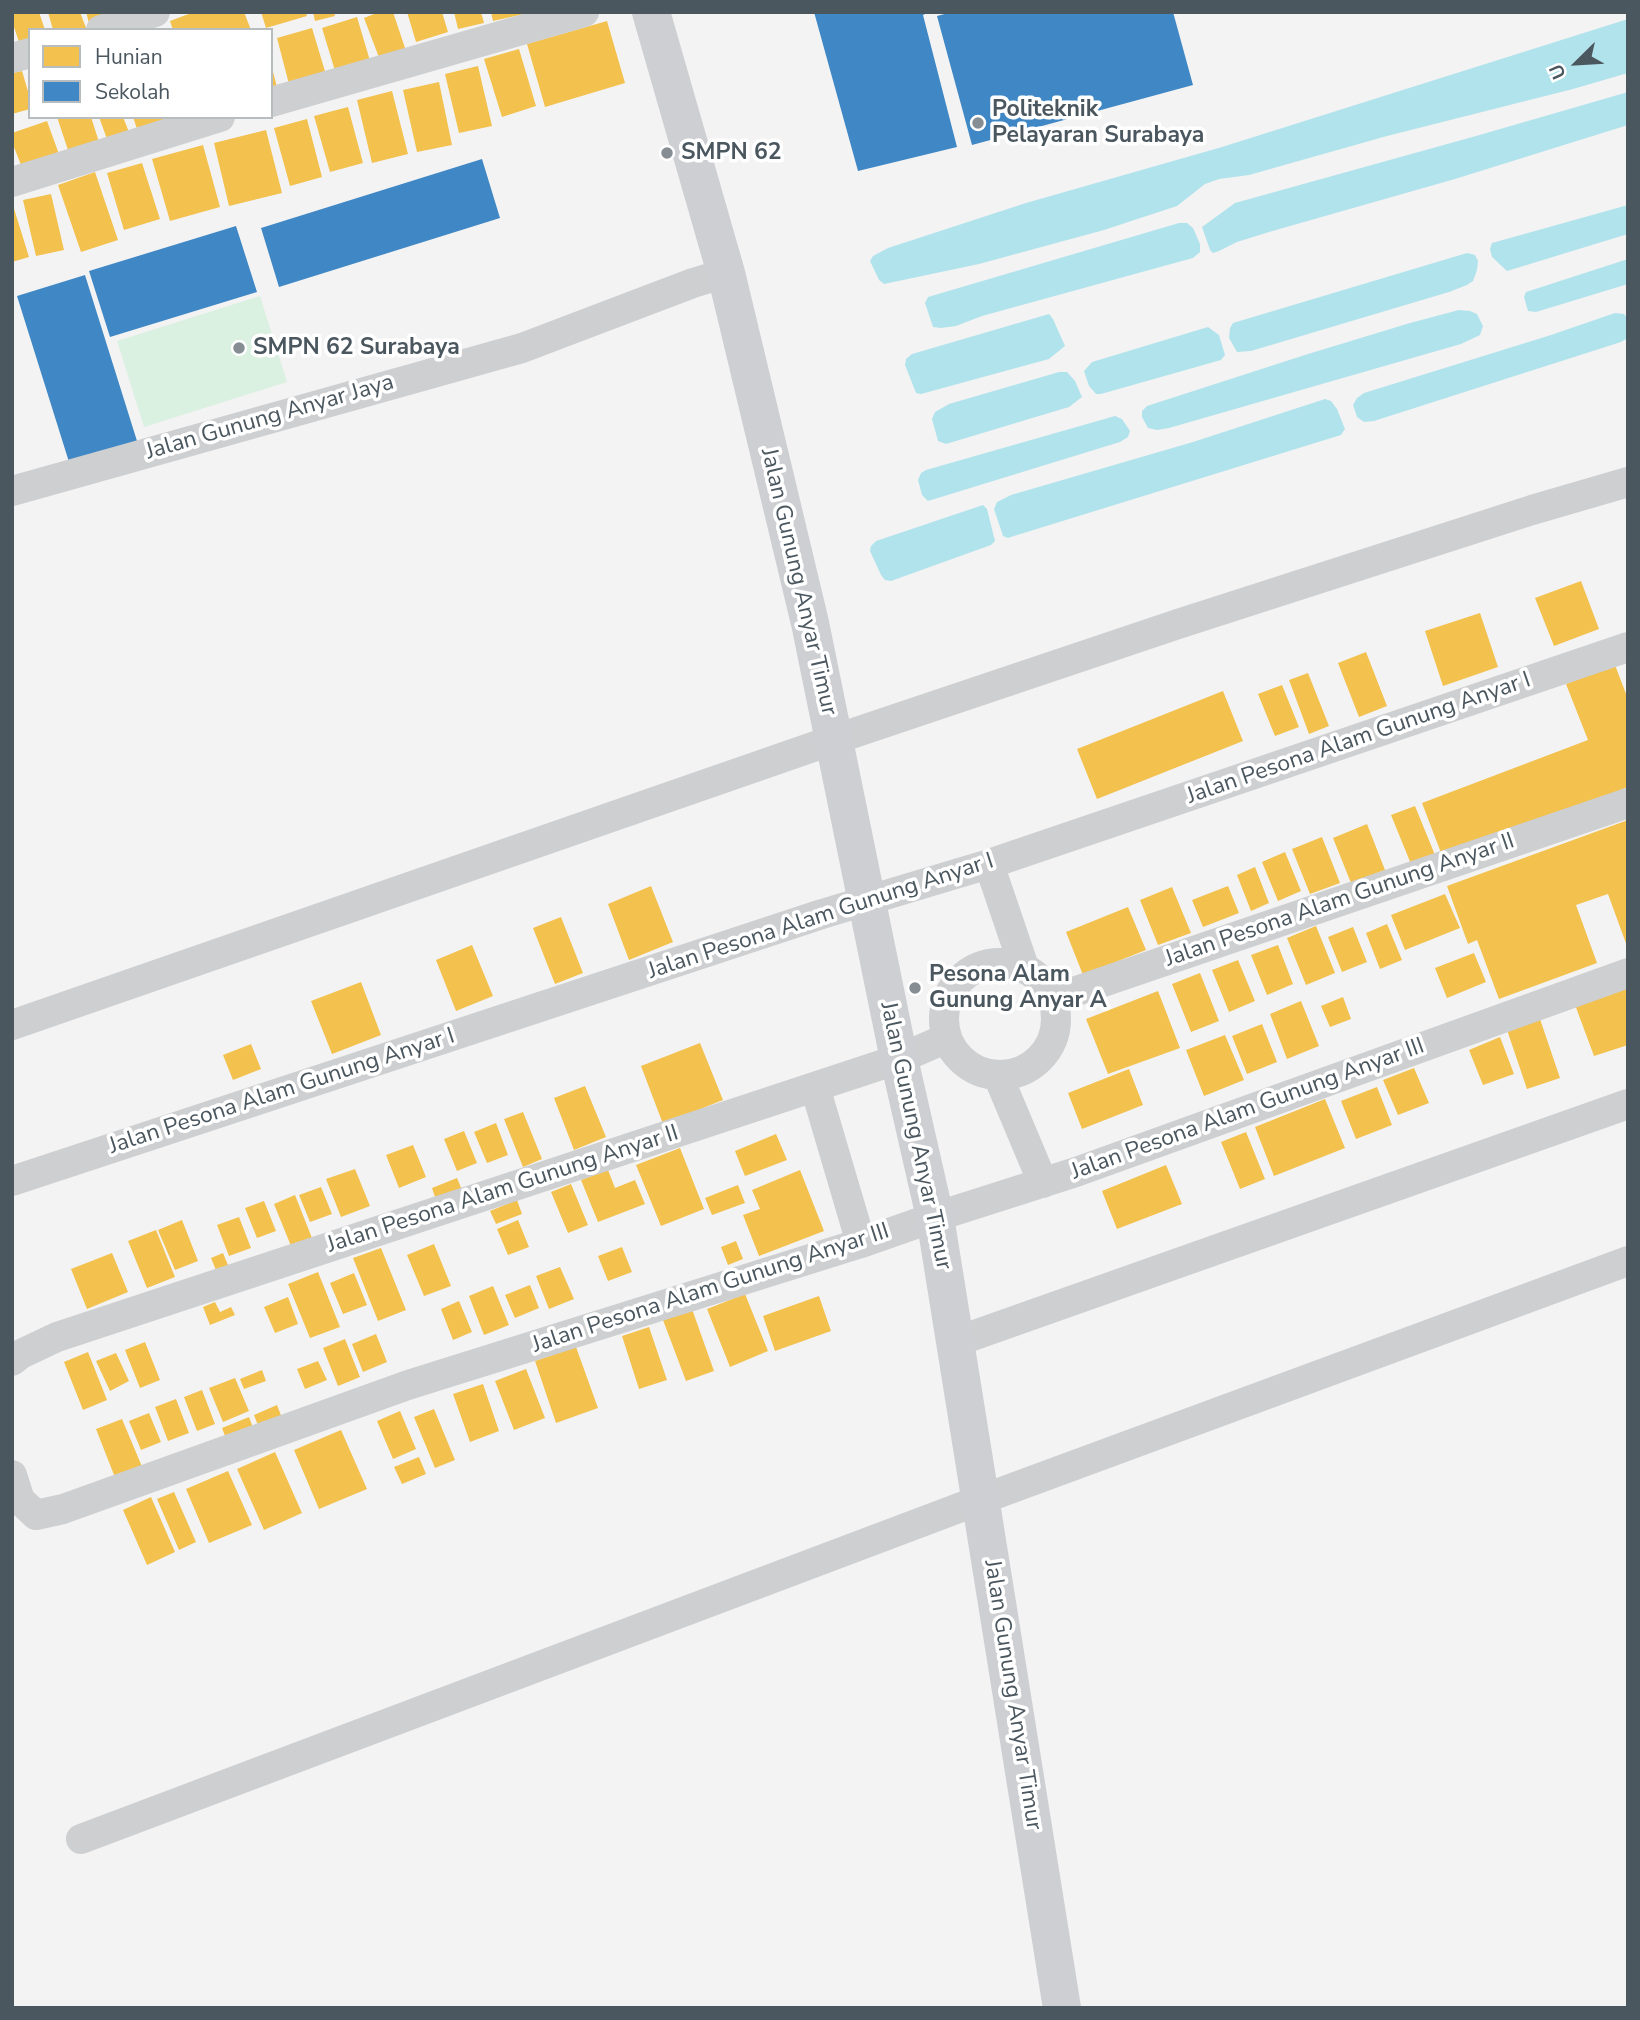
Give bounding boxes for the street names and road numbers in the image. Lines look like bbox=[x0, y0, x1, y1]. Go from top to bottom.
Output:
street label: Jalan Gunung Anyar Jaya bbox=[143, 369, 397, 467]
street label: Jalan Gunung Anyar Timur bbox=[754, 446, 842, 718]
street label: Jalan Pesona Alam Gunung Anyar I bbox=[1183, 667, 1535, 811]
street label: Jalan Pesona Alam Gunung Anyar II bbox=[1162, 828, 1518, 974]
street label: Jalan Pesona Alam Gunung Anyar I bbox=[645, 848, 997, 986]
street label: Jalan Gunung Anyar Timur bbox=[873, 999, 957, 1273]
street label: Jalan Pesona Alam Gunung Anyar I bbox=[106, 1023, 458, 1161]
street label: Jalan Pesona Alam Gunung Anyar III bbox=[1068, 1033, 1428, 1187]
street label: Jalan Pesona Alam Gunung Anyar II bbox=[324, 1120, 682, 1260]
street label: Jalan Pesona Alam Gunung Anyar III bbox=[529, 1218, 893, 1360]
street label: Jalan Gunung Anyar Timur bbox=[977, 1558, 1047, 1832]

